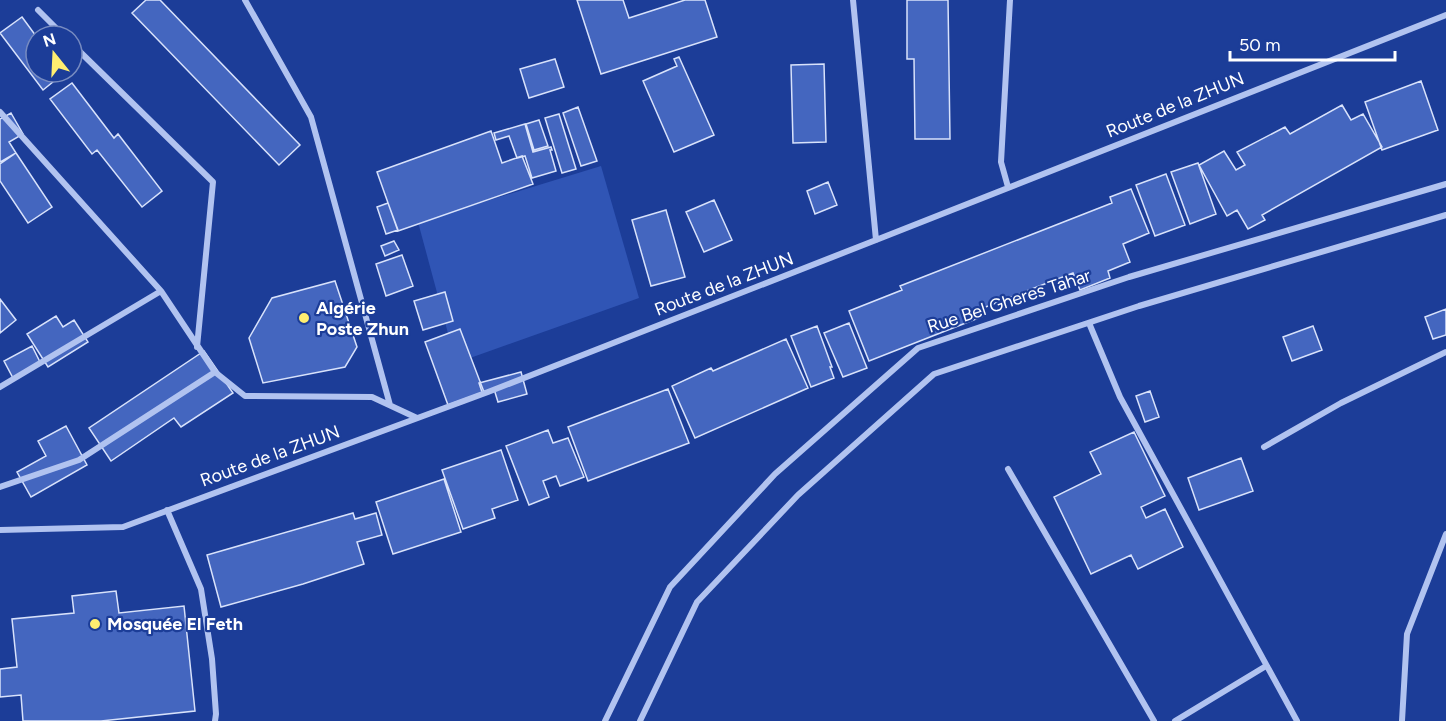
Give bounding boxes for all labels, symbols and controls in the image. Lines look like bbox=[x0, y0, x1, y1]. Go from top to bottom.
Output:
north arrow bbox=[24, 24, 84, 84]
scale bar bbox=[1230, 24, 1395, 62]
text: N bbox=[41, 29, 58, 51]
text: 50 m bbox=[1239, 34, 1281, 56]
street label: Route de la ZHUN bbox=[1103, 67, 1247, 143]
street label: Route de la ZHUN bbox=[651, 247, 797, 321]
street label: Rue Bel Gheres Tahar bbox=[925, 264, 1093, 338]
place label: Algérie Poste Zhun bbox=[316, 297, 409, 340]
marker: Algérie Poste Zhun bbox=[297, 311, 311, 325]
street label: Route de la ZHUN bbox=[197, 421, 343, 491]
place label: Mosquée El Feth bbox=[107, 613, 243, 635]
marker: Mosquée El Feth bbox=[88, 617, 102, 631]

